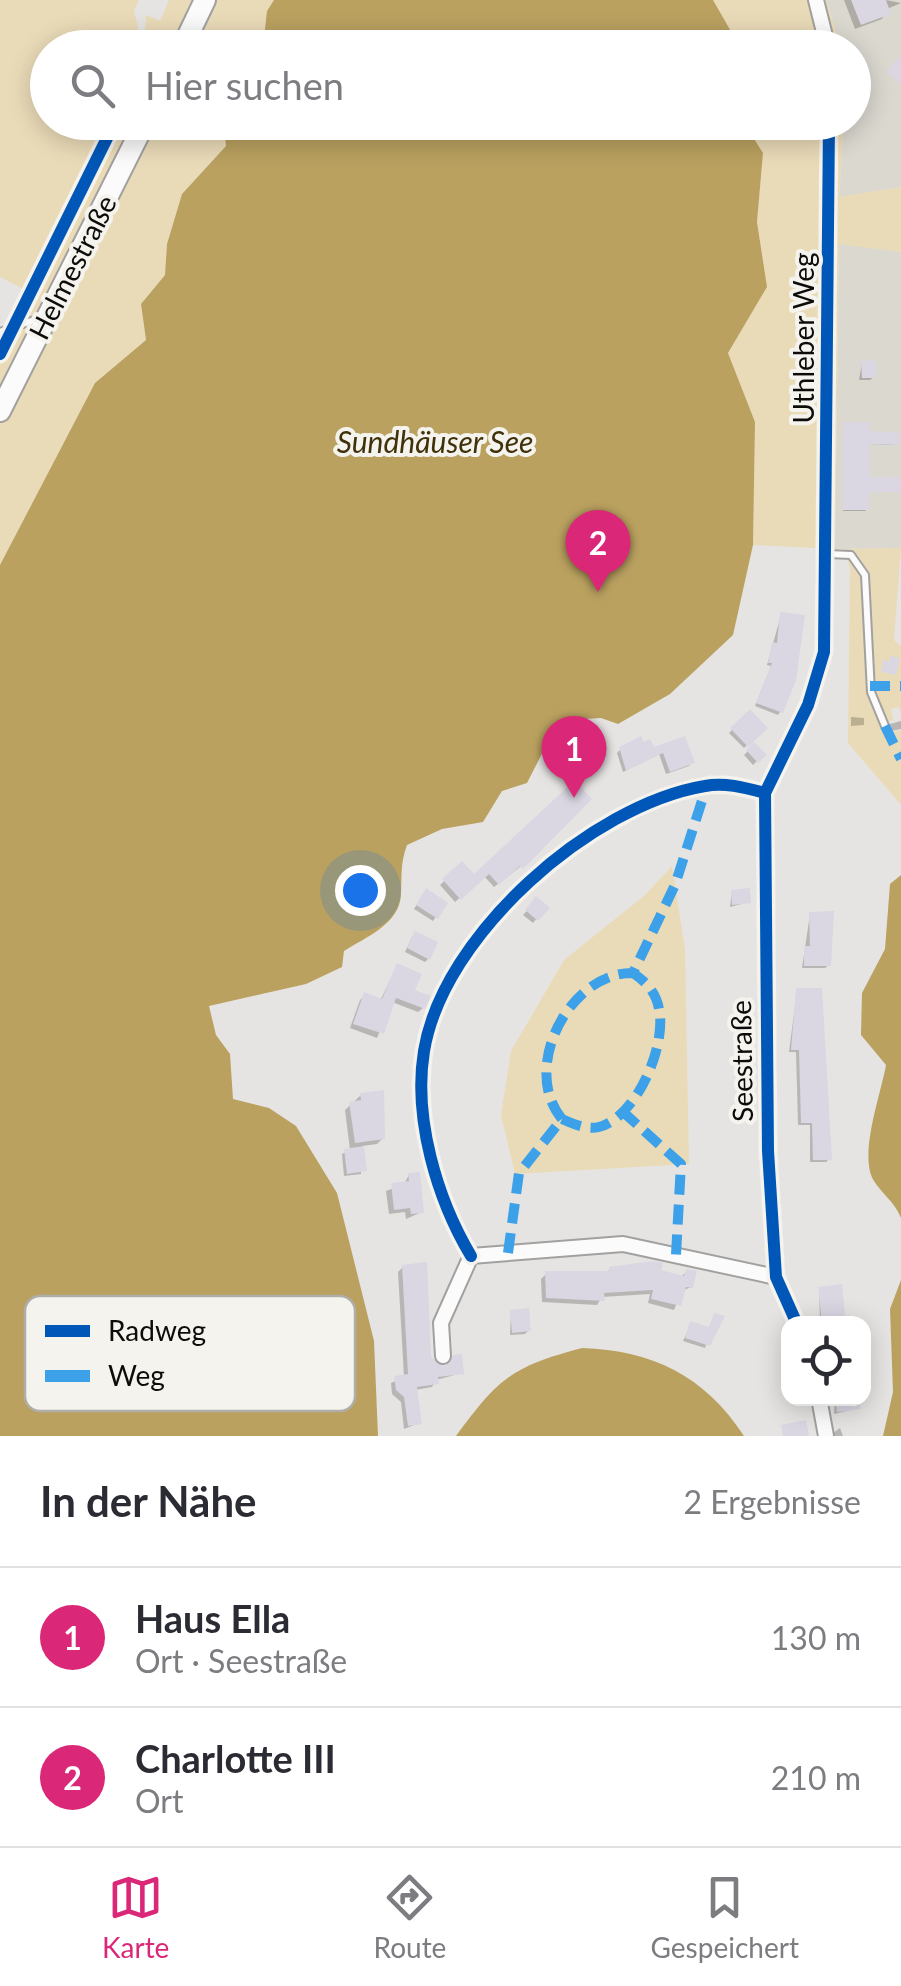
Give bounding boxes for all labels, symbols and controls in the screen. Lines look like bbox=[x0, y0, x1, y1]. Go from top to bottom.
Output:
search box bbox=[30, 30, 871, 140]
icon: search bbox=[65, 58, 120, 113]
text: Hier suchen bbox=[145, 62, 344, 108]
street label: Helmestraße bbox=[21, 189, 123, 345]
street label: Uthleber Weg bbox=[786, 253, 820, 423]
water label: Sundhäuser See bbox=[337, 423, 533, 459]
pin: 2 bbox=[566, 510, 630, 592]
pin: 1 bbox=[542, 716, 606, 798]
your location bbox=[335, 865, 386, 916]
street label: Seestraße bbox=[723, 1000, 759, 1122]
legend bbox=[25, 1296, 355, 1411]
text: Radweg bbox=[108, 1313, 206, 1347]
map controls bbox=[781, 1316, 871, 1406]
button: locate bbox=[781, 1316, 871, 1406]
text: Weg bbox=[108, 1358, 165, 1392]
text: In der Nähe bbox=[40, 1476, 257, 1526]
text: 2 Ergebnisse bbox=[684, 1482, 861, 1521]
text: Haus Ella bbox=[135, 1595, 290, 1641]
text: 1 bbox=[63, 1618, 82, 1657]
text: 130 m bbox=[771, 1618, 861, 1657]
text: Ort · Seestraße bbox=[135, 1641, 347, 1680]
text: Charlotte III bbox=[135, 1735, 336, 1781]
text: 2 bbox=[63, 1758, 82, 1797]
text: 210 m bbox=[771, 1758, 861, 1797]
text: Ort bbox=[135, 1781, 183, 1820]
tab: Karte bbox=[102, 1870, 169, 1964]
tab: Route bbox=[374, 1870, 446, 1964]
tab: Gespeichert bbox=[651, 1870, 799, 1964]

